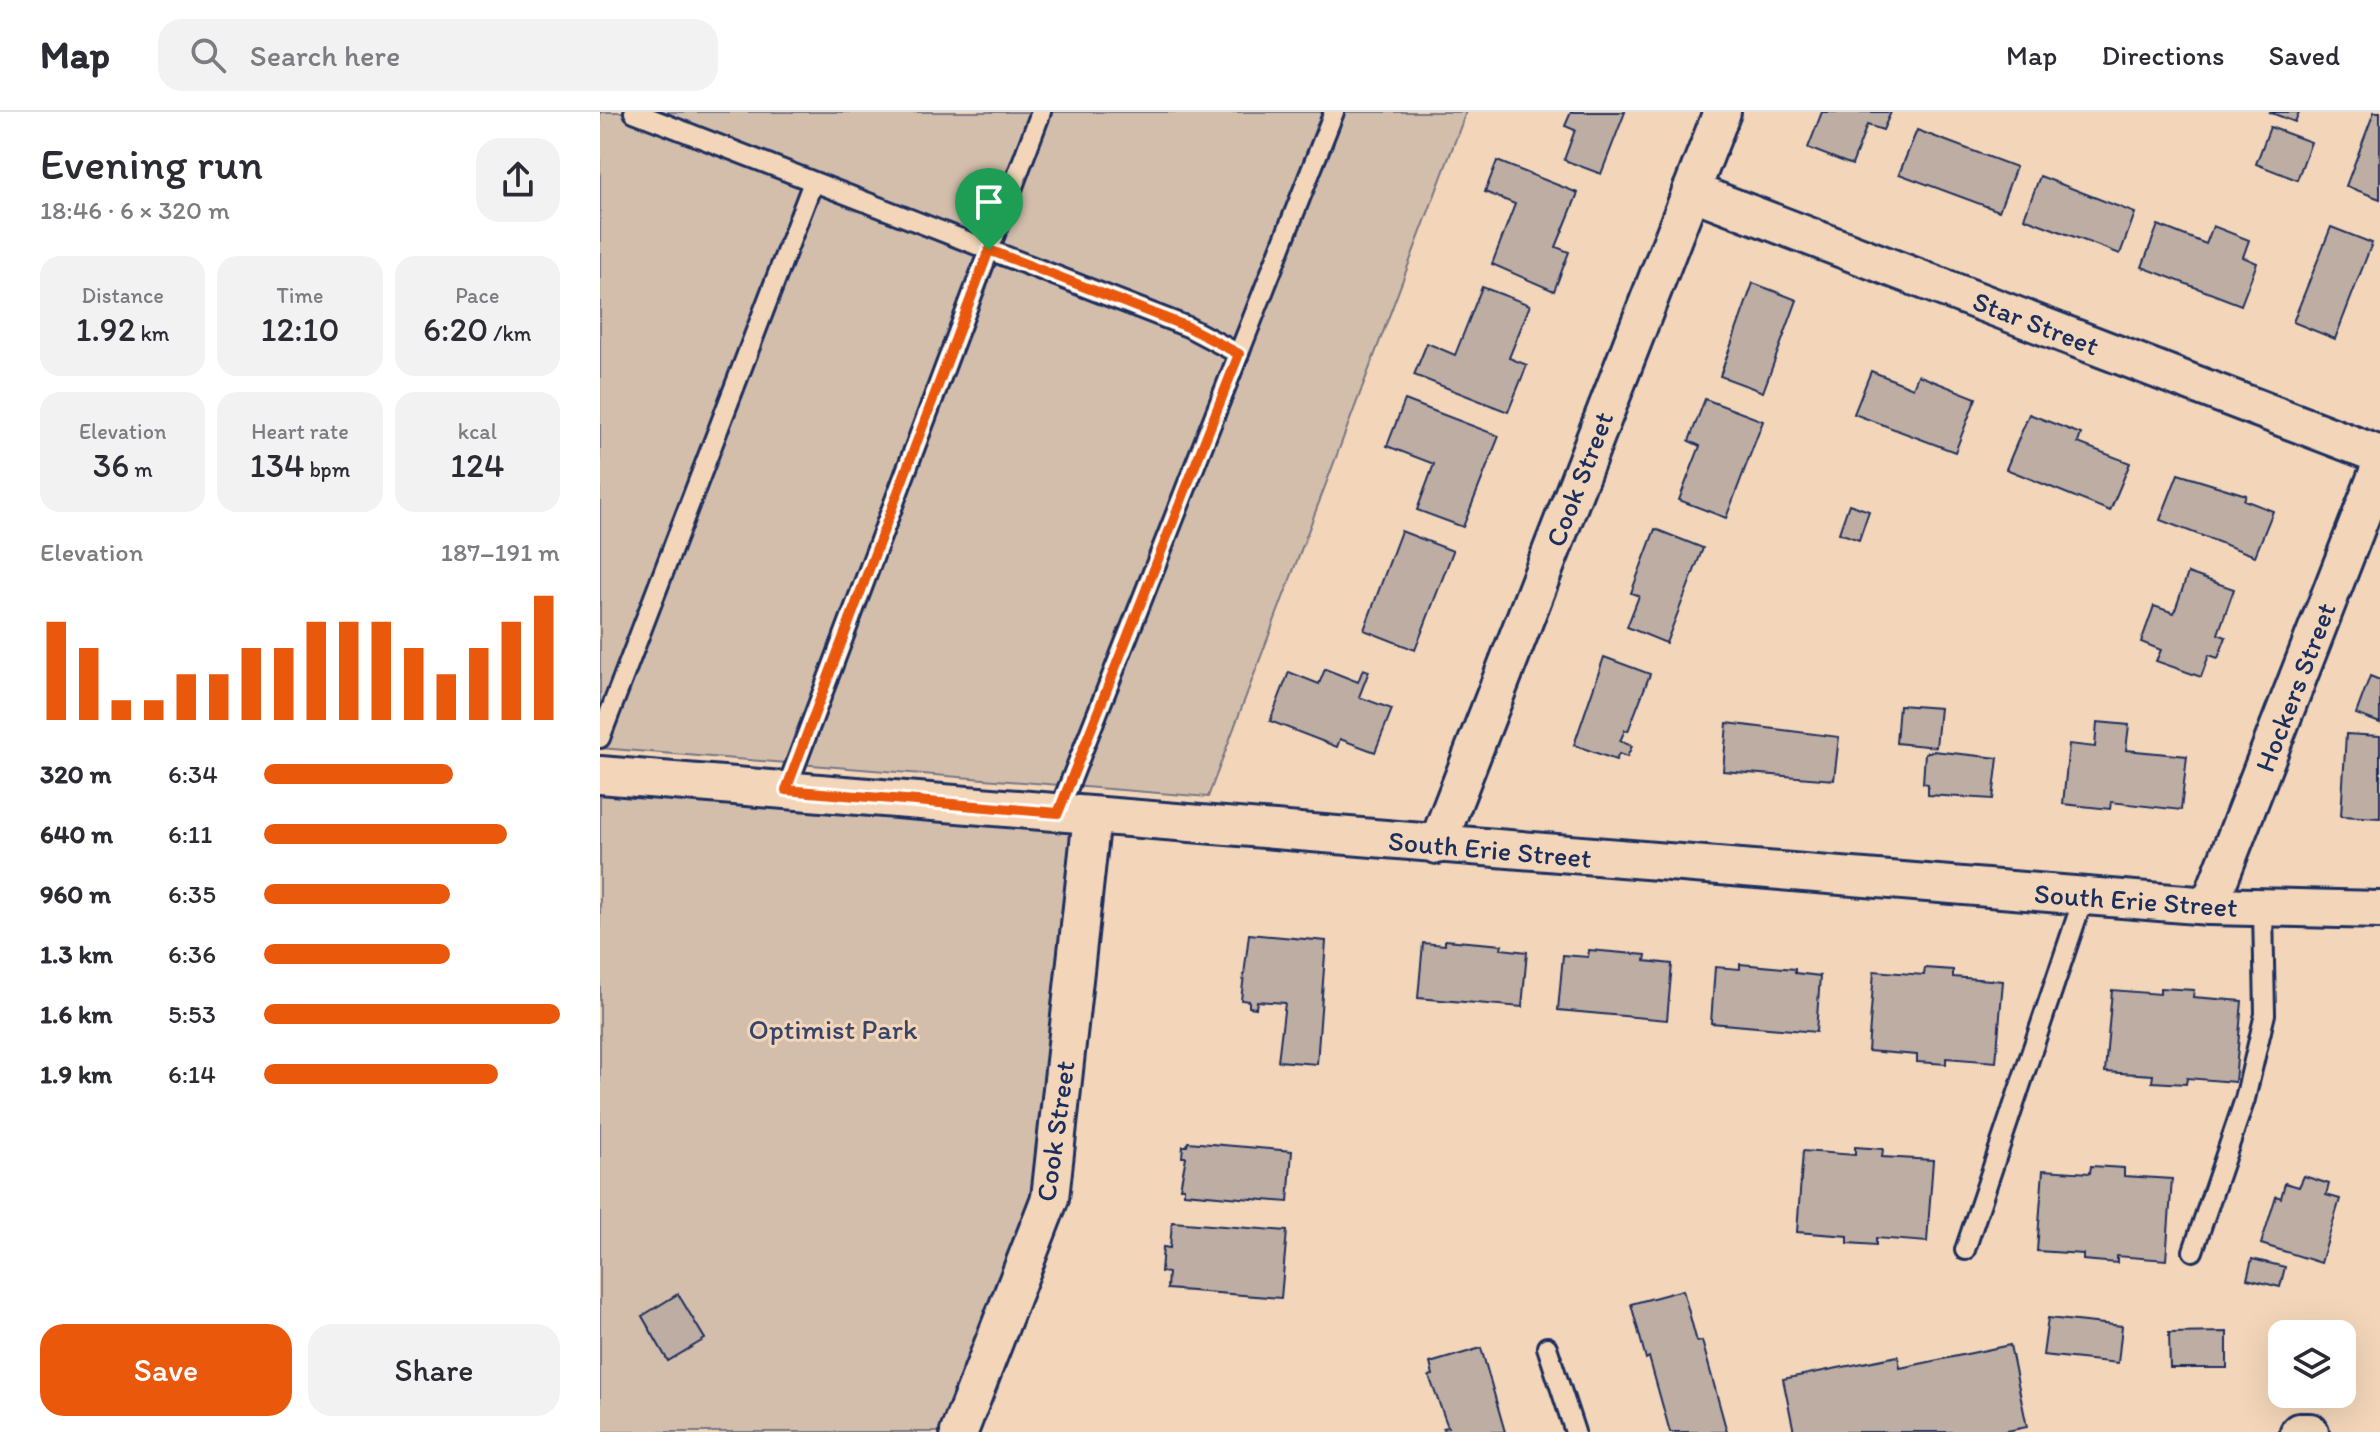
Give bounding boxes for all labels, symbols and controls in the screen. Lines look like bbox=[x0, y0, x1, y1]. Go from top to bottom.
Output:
search box bbox=[158, 19, 718, 91]
text: Map bbox=[40, 32, 110, 78]
icon: search bbox=[186, 33, 230, 77]
text: Search here bbox=[250, 37, 400, 74]
text: Map bbox=[2006, 38, 2057, 72]
text: Directions bbox=[2101, 38, 2225, 72]
text: Saved bbox=[2269, 38, 2340, 72]
text: Evening run bbox=[40, 137, 263, 190]
button: share bbox=[476, 138, 560, 222]
pin bbox=[955, 168, 1023, 250]
icon: arrive bbox=[967, 180, 1011, 224]
text: 18:46 · 6 × 320 m bbox=[40, 194, 230, 226]
text: Distance bbox=[81, 282, 164, 309]
text: Time bbox=[277, 282, 323, 309]
text: Pace bbox=[455, 282, 499, 309]
street label: Star Street bbox=[1968, 283, 2104, 363]
text: 1.92 bbox=[76, 309, 136, 350]
text: 12:10 bbox=[261, 309, 339, 350]
text: 6:20 bbox=[423, 309, 488, 350]
text: km bbox=[136, 320, 170, 347]
text: /km bbox=[488, 320, 532, 347]
street label: Cook Street bbox=[1538, 407, 1620, 551]
text: Elevation bbox=[79, 418, 166, 445]
text: Heart rate bbox=[251, 418, 349, 445]
text: kcal bbox=[458, 418, 497, 445]
text: 36 bbox=[93, 445, 129, 486]
text: 134 bbox=[250, 445, 304, 486]
text: 124 bbox=[450, 445, 504, 486]
text: m bbox=[129, 456, 153, 483]
text: bpm bbox=[304, 456, 350, 483]
text: Elevation bbox=[40, 536, 143, 568]
text: 187–191 m bbox=[441, 536, 560, 568]
street label: Hockers Street bbox=[2247, 597, 2343, 777]
text: 320 m bbox=[40, 758, 112, 790]
text: 6:34 bbox=[168, 758, 218, 790]
text: 640 m bbox=[40, 818, 113, 850]
text: 6:11 bbox=[168, 818, 212, 850]
street label: South Erie Street bbox=[1387, 823, 1593, 875]
street label: South Erie Street bbox=[2033, 876, 2239, 924]
text: 960 m bbox=[40, 878, 111, 910]
text: 6:35 bbox=[168, 878, 216, 910]
text: 1.3 km bbox=[40, 938, 113, 970]
text: 6:36 bbox=[168, 938, 216, 970]
text: 1.6 km bbox=[40, 998, 112, 1030]
text: 5:53 bbox=[168, 998, 216, 1030]
park label: Optimist Park bbox=[749, 1012, 918, 1046]
text: 1.9 km bbox=[40, 1058, 112, 1090]
text: 6:14 bbox=[168, 1058, 216, 1090]
street label: Cook Street bbox=[1028, 1058, 1082, 1204]
map controls bbox=[2268, 1320, 2356, 1408]
button: layers bbox=[2268, 1320, 2356, 1408]
button: Save bbox=[40, 1324, 292, 1416]
button: Share bbox=[308, 1324, 560, 1416]

